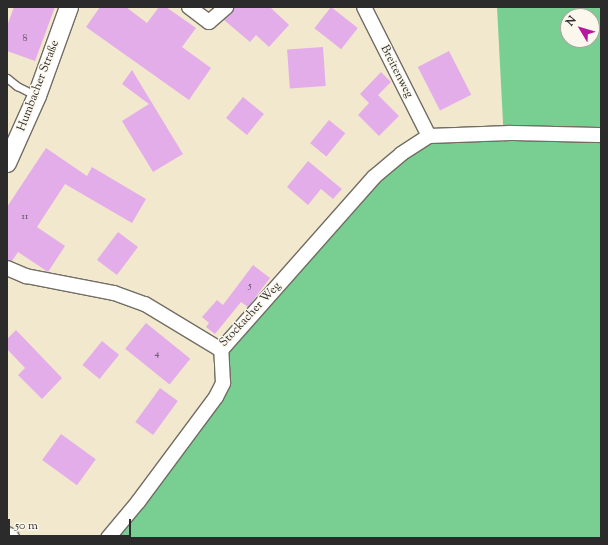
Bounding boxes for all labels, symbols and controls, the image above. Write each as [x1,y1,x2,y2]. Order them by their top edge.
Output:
north arrow [560,8,600,48]
text: N [562,13,580,30]
house number: 8 [23,33,27,45]
street label: Humbacher Straße [15,38,63,134]
street label: Breitenweg [377,43,415,101]
house number: 11 [22,211,28,223]
street label: Stockacher Weg [217,280,285,350]
house number: 5 [248,280,252,292]
house number: 4 [154,348,160,360]
scale bar [10,511,133,537]
text: 50 m [15,517,38,535]

